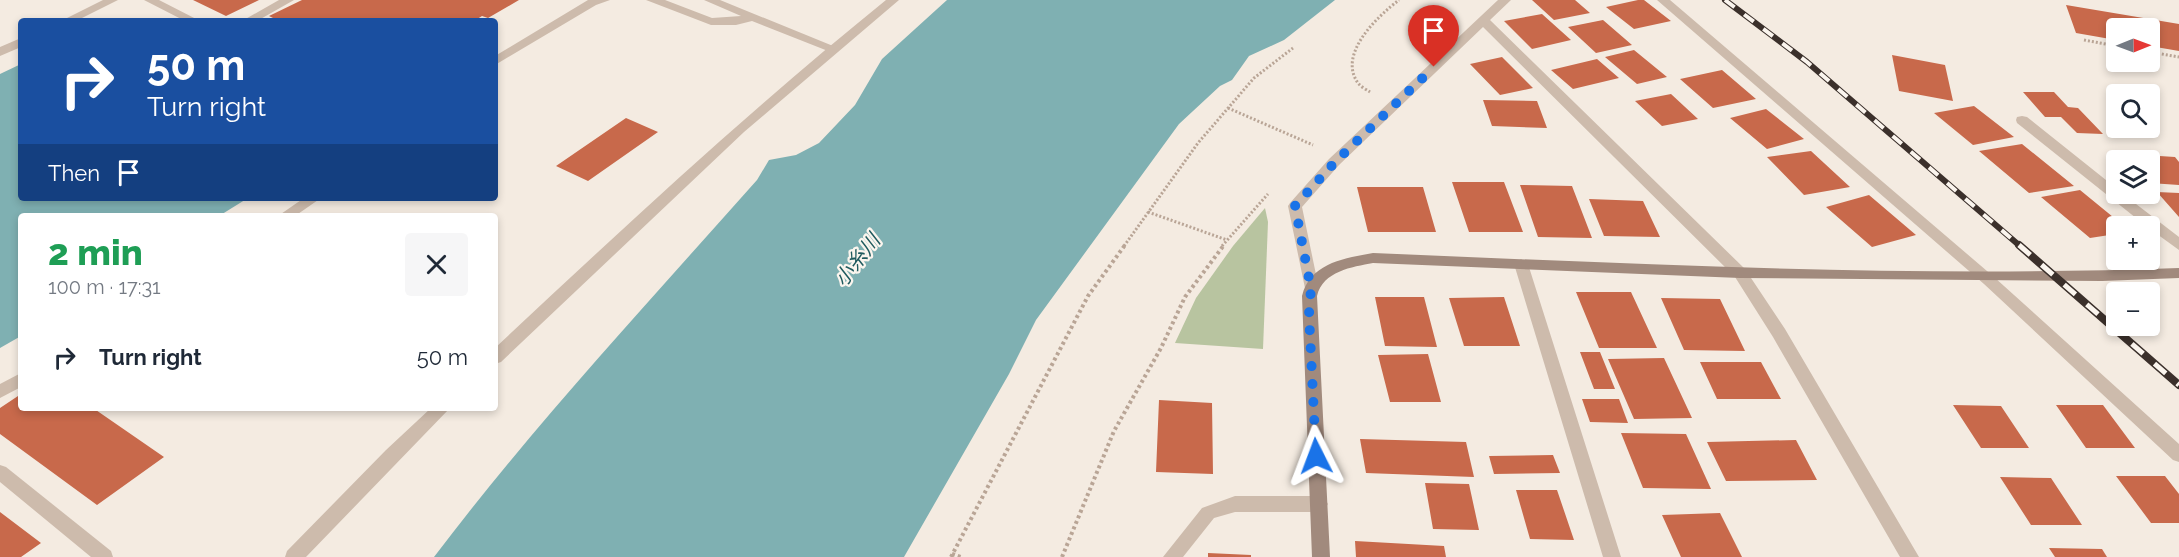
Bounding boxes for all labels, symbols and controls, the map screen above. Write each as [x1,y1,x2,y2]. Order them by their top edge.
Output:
pin [1408,5,1459,67]
icon: arrive [1417,14,1450,47]
north arrow [2106,18,2160,72]
map controls [2106,18,2160,336]
text: 50 m [147,41,245,90]
icon: right [48,42,126,120]
button: search [2106,84,2160,138]
text: Turn right [147,91,266,122]
button: layers [2106,150,2160,204]
icon: arrive [112,156,145,189]
text: Then [48,160,100,186]
button: + [2106,216,2160,270]
water label: 小糸川 [829,227,886,291]
text: 2 min [48,231,143,273]
button: close [405,233,468,296]
text: 100 m · 17:31 [48,275,161,299]
button: − [2106,282,2160,336]
icon: right [48,341,81,374]
text: Turn right [99,344,202,370]
text: 50 m [417,344,468,370]
position arrow [1284,424,1348,488]

